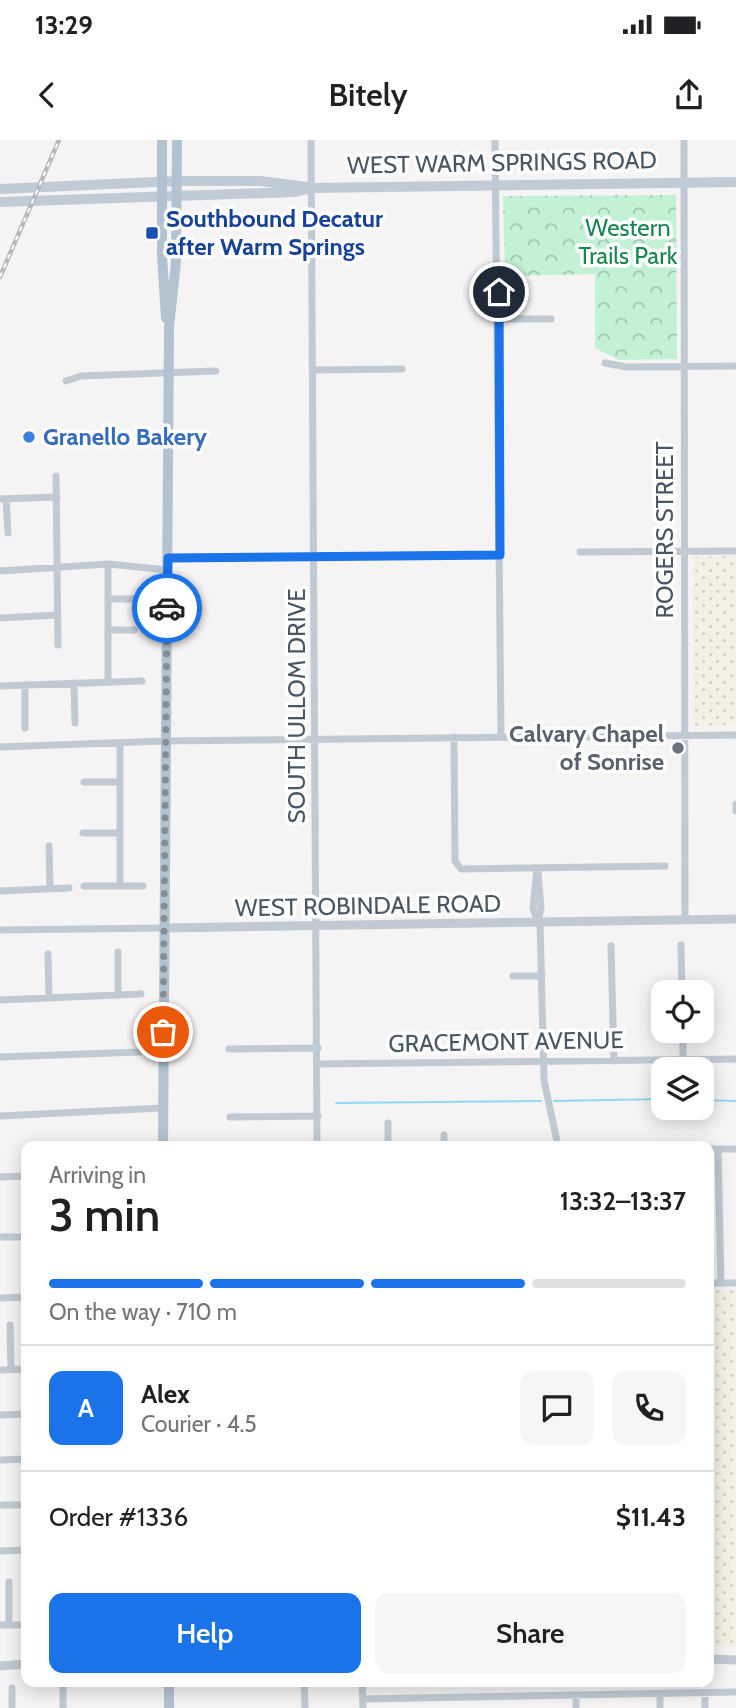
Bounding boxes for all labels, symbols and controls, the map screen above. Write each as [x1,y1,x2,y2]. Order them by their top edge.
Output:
text: 13:29 [35,9,93,41]
text: Bitely [329,75,407,114]
icon: back [28,76,66,114]
icon: share [670,76,708,114]
street label: WEST WARM SPRINGS ROAD [347,145,657,180]
place label: Southbound Decatur after Warm Springs [166,204,383,261]
park label: Western Trails Park [579,213,678,270]
marker: Southbound Decatur after Warm Springs [144,225,160,241]
pin [469,262,529,322]
icon: home [480,273,518,311]
place label: Granello Bakery [43,422,207,451]
marker: Granello Bakery [21,429,37,445]
street label: ROGERS STREET [650,441,679,618]
courier [132,573,202,643]
street label: SOUTH ULLOM DRIVE [282,588,311,824]
icon: car [148,589,186,627]
place label: Calvary Chapel of Sonrise [509,719,664,776]
marker: Calvary Chapel of Sonrise [670,740,686,756]
street label: WEST ROBINDALE ROAD [235,889,501,922]
map controls [651,980,714,1120]
button: locate [651,980,714,1043]
pin [133,1002,193,1062]
icon: bag [144,1013,182,1051]
street label: GRACEMONT AVENUE [388,1025,624,1058]
button: layers [651,1057,714,1120]
text: Arriving in [49,1161,146,1189]
text: 13:32–13:37 [560,1185,686,1217]
text: 3 min [49,1187,160,1243]
text: On the way · 710 m [49,1298,237,1326]
button: chat [520,1371,594,1445]
button: phone [612,1371,686,1445]
text: Alex [141,1378,190,1410]
text: A [78,1392,94,1424]
text: Courier · 4.5 [141,1410,257,1438]
text: Order #1336 [49,1501,188,1533]
text: $11.43 [616,1501,686,1533]
button: Help [49,1593,361,1673]
button: Share [375,1593,686,1673]

